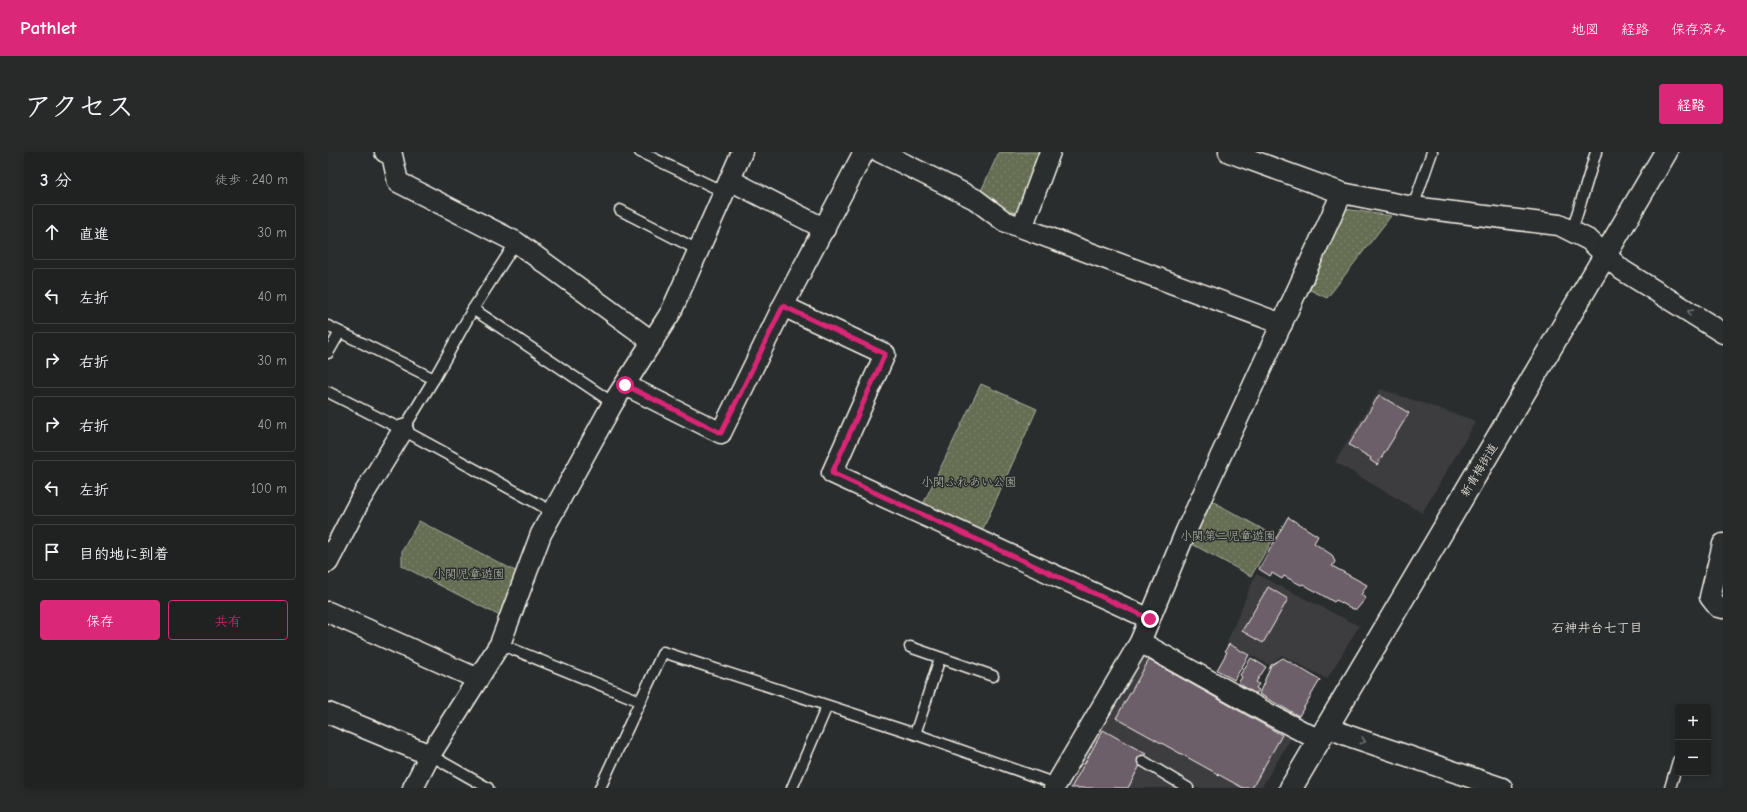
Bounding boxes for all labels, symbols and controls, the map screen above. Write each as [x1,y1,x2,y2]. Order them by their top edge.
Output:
text: Pathlet [20,17,76,39]
text: 地図 [1571,21,1599,38]
text: 経路 [1621,21,1649,38]
text: 保存済み [1671,21,1727,38]
button: 経路 [1659,84,1723,124]
text: アクセス [24,91,134,123]
text: 3 分 [40,171,71,190]
text: 徒歩 · 240 m [215,172,288,187]
icon: ahead [41,221,63,243]
text: 直進 [79,225,109,243]
text: 30 m [257,225,287,240]
icon: left [41,285,63,307]
text: 左折 [79,289,109,307]
text: 40 m [258,289,287,304]
one-way arrow [1687,309,1694,317]
icon: right [41,349,63,371]
text: 右折 [79,353,109,371]
text: 30 m [257,353,287,368]
route start [616,376,634,394]
icon: right [41,413,63,435]
text: 右折 [79,417,109,435]
text: 40 m [258,417,287,432]
street label: 新青梅街道 [1458,441,1500,499]
park label: 小関ふれあい公園 [921,475,1017,489]
icon: left [41,477,63,499]
text: 左折 [79,481,109,499]
text: 100 m [251,481,287,496]
park label: 小関第二児童遊園 [1180,529,1276,543]
icon: arrive [41,541,63,563]
text: 目的地に到着 [79,545,169,563]
park label: 小関児童遊園 [433,567,505,581]
button: 保存 [40,600,160,640]
button: 共有 [168,600,288,640]
route end [1141,610,1159,628]
district label: 石神井台七丁目 [1551,620,1643,635]
map controls [1675,704,1711,776]
button: + [1675,704,1711,740]
one-way arrow [1360,737,1367,745]
button: − [1675,740,1711,776]

